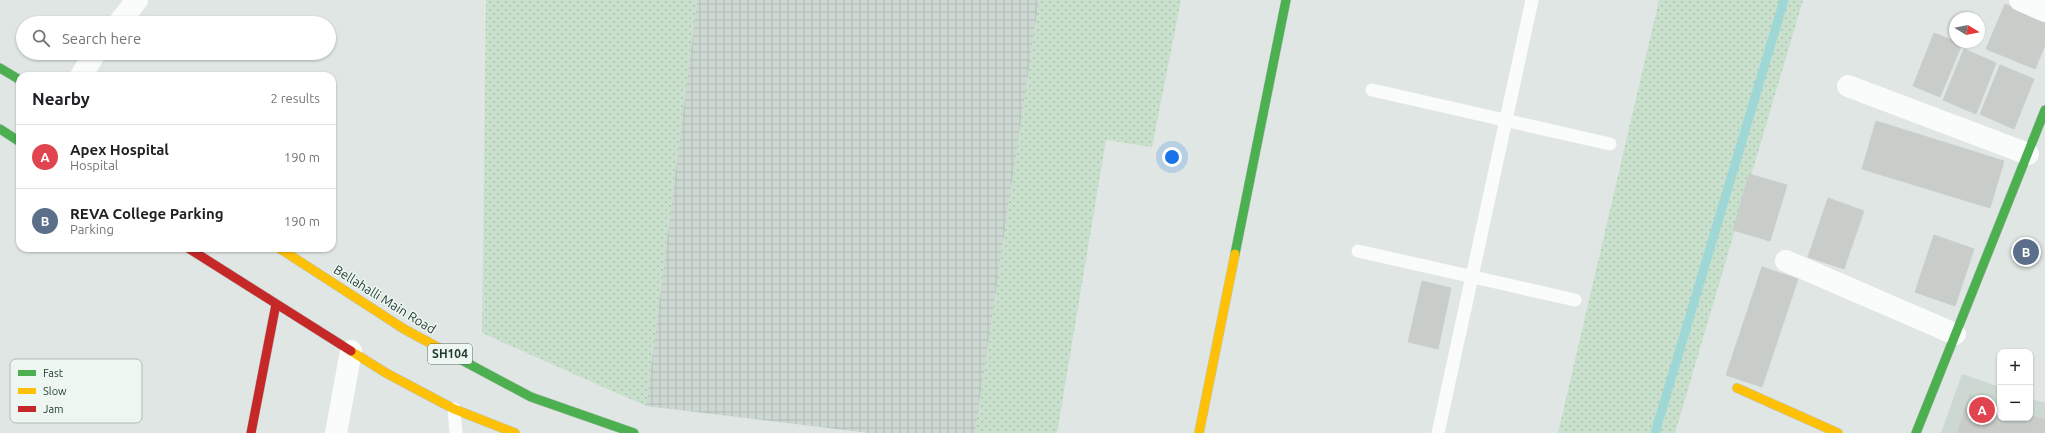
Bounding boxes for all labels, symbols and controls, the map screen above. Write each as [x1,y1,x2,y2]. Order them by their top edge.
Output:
north arrow [1949,12,1985,48]
search box [16,16,336,60]
icon: search [30,27,52,49]
text: Search here [62,30,141,47]
text: Nearby [32,89,90,108]
text: 2 results [270,91,320,105]
text: Apex Hospital [70,141,169,158]
your location [1162,147,1182,167]
text: A [40,150,50,164]
text: 190 m [284,150,320,164]
text: Hospital [70,158,118,172]
text: REVA College Parking [70,205,224,222]
text: B [41,214,49,228]
text: 190 m [284,214,320,228]
text: Parking [70,222,114,236]
pin: B [2013,237,2039,267]
street label: Bellahalli Main Road [331,262,439,336]
road number: SH104 [428,344,472,364]
map controls [1997,349,2033,421]
button: + [1997,349,2033,385]
legend [10,359,142,423]
text: Fast [43,367,64,379]
text: Slow [43,385,67,397]
button: − [1997,385,2033,421]
pin: A [1969,395,1995,425]
text: Jam [43,403,64,415]

